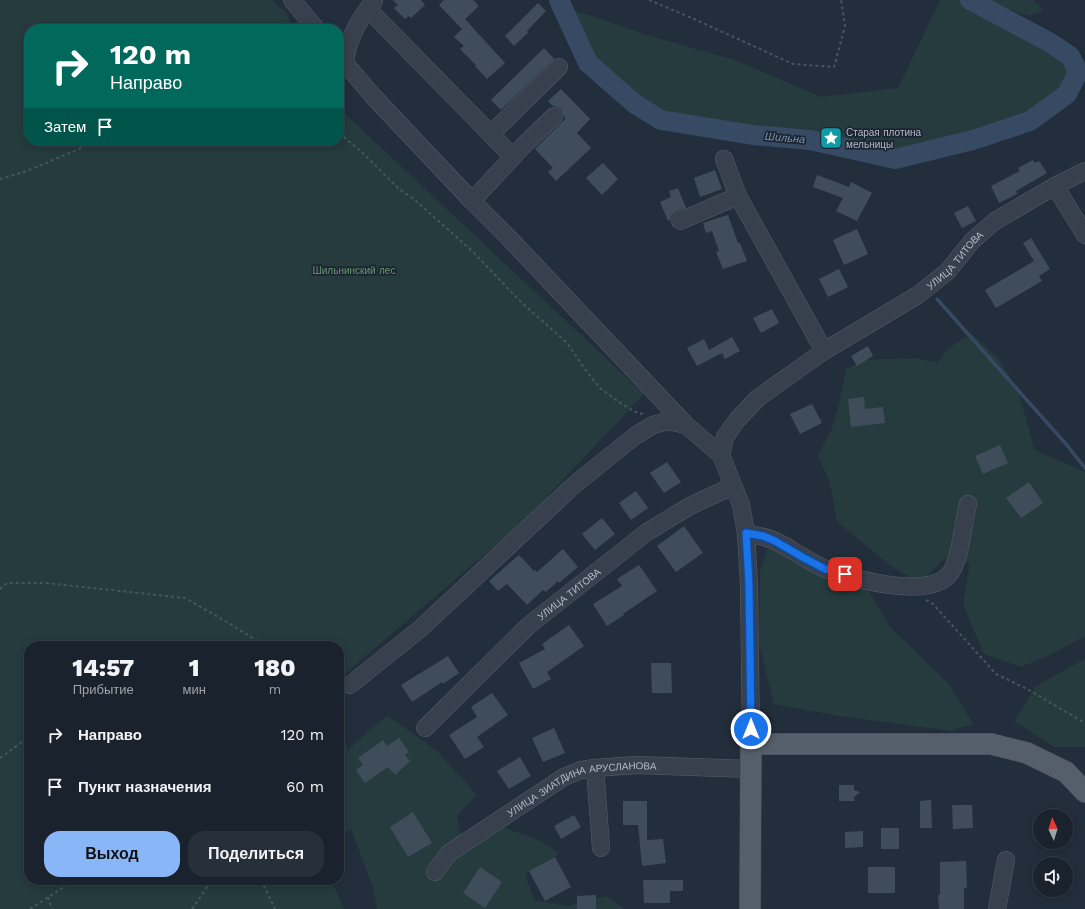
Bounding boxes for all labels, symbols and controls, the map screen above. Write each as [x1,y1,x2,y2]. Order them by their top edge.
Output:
text: 120 m [110,38,191,71]
icon: right [44,40,96,92]
text: Направо [110,72,182,93]
icon: arrive [94,116,116,138]
text: Затем [44,118,86,136]
place icon: Старая плотина мельницы [818,125,844,151]
place label: Старая плотина мельницы [846,127,922,150]
water label: Шильна [764,130,806,146]
street label: УЛИЦА ТИТОВА [924,228,985,292]
park label: Шильнинский лес [313,265,395,276]
pin [828,557,862,591]
icon: arrive [834,563,856,585]
street label: УЛИЦА ТИТОВА [535,565,603,622]
text: 14:57 [72,654,134,682]
text: 1 [189,654,200,682]
text: 180 [254,654,296,682]
text: Прибытие [73,682,134,697]
text: мин [182,682,206,697]
text: m [269,682,281,697]
position arrow [730,708,772,750]
icon: right [44,724,66,746]
text: Направо [78,726,142,744]
text: 120 m [281,726,324,744]
street label: УЛИЦА ЗИАТДИНА АРУСЛАНОВА [505,759,657,819]
icon: arrive [44,776,66,798]
text: Пункт назначения [78,778,211,796]
text: 60 m [286,778,324,796]
north arrow [1033,809,1073,849]
map controls [1033,809,1073,897]
button: Выход [44,831,180,877]
button: Поделиться [188,831,324,877]
button: sound [1033,857,1073,897]

